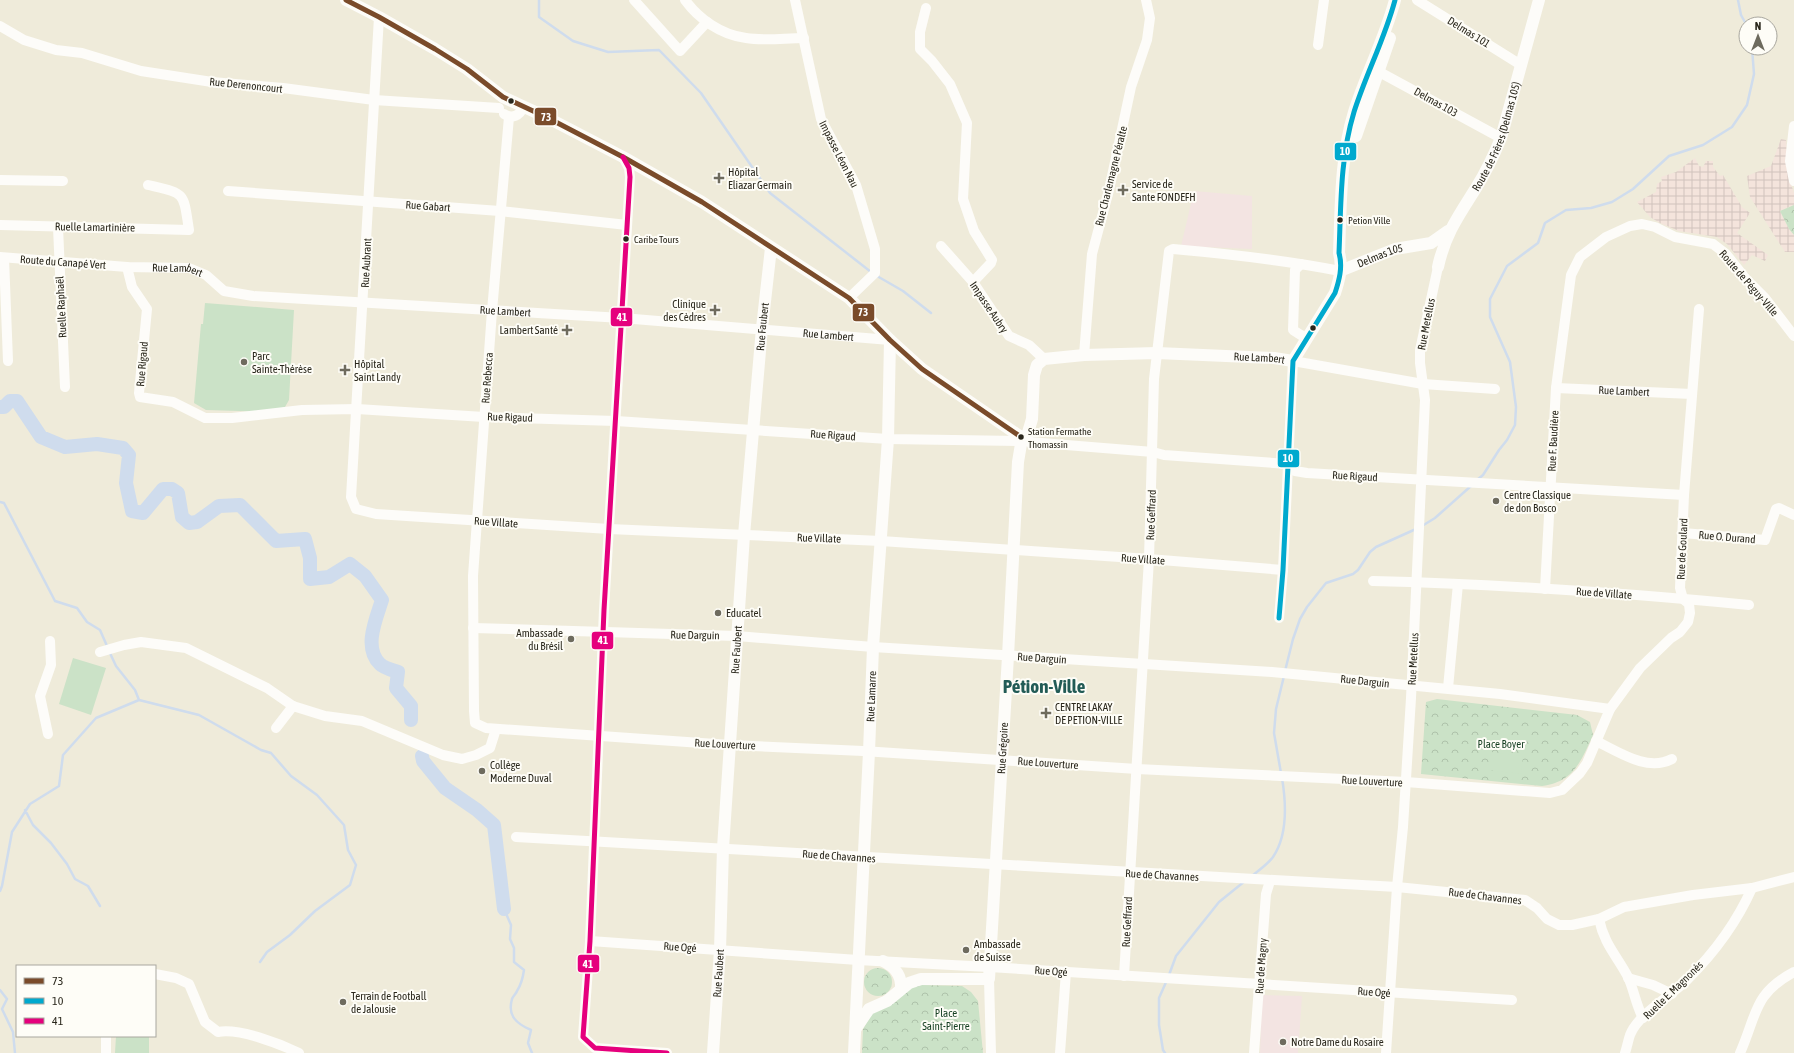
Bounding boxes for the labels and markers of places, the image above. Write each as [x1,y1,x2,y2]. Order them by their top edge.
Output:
unlabelled marker [506,96,516,106]
place label: Hôpital Eliazar Germain [728,166,792,191]
marker: Hôpital Eliazar Germain [713,172,725,184]
place label: Service de Sante FONDEFH [1132,178,1196,203]
marker: Service de Sante FONDEFH [1117,184,1129,196]
marker: Petion Ville [1335,215,1345,225]
place label: Petion Ville [1348,215,1391,226]
marker: Caribe Tours [621,234,631,244]
place label: Caribe Tours [634,234,679,245]
place label: Clinique des Cèdres [663,298,706,323]
marker: Clinique des Cèdres [709,304,721,316]
unlabelled marker [1308,323,1318,333]
place label: Lambert Santé [500,324,558,336]
marker: Lambert Santé [561,324,573,336]
place label: Parc Sainte-Thérèse [252,350,312,375]
marker: Parc Sainte-Thérèse [239,357,249,367]
place label: Hôpital Saint Landy [354,358,401,383]
marker: Hôpital Saint Landy [339,364,351,376]
place label: Station Fermathe Thomassin [1028,426,1092,450]
marker: Station Fermathe Thomassin [1016,432,1026,442]
place label: Centre Classique de don Bosco [1504,489,1571,514]
marker: Centre Classique de don Bosco [1491,496,1501,506]
place label: Educatel [726,607,761,619]
marker: Educatel [713,608,723,618]
place label: Ambassade du Brésil [516,627,563,652]
marker: Ambassade du Brésil [566,634,576,644]
place label: CENTRE LAKAY DE PETION-VILLE [1055,701,1122,726]
marker: CENTRE LAKAY DE PETION-VILLE [1040,707,1052,719]
place label: Collège Moderne Duval [490,759,552,784]
marker: Collège Moderne Duval [477,766,487,776]
place label: Ambassade de Suisse [974,938,1021,963]
marker: Ambassade de Suisse [961,945,971,955]
place label: Terrain de Football de Jalousie [351,990,427,1015]
marker: Terrain de Football de Jalousie [338,997,348,1007]
place label: Notre Dame du Rosaire [1291,1036,1384,1048]
marker: Notre Dame du Rosaire [1278,1037,1288,1047]

